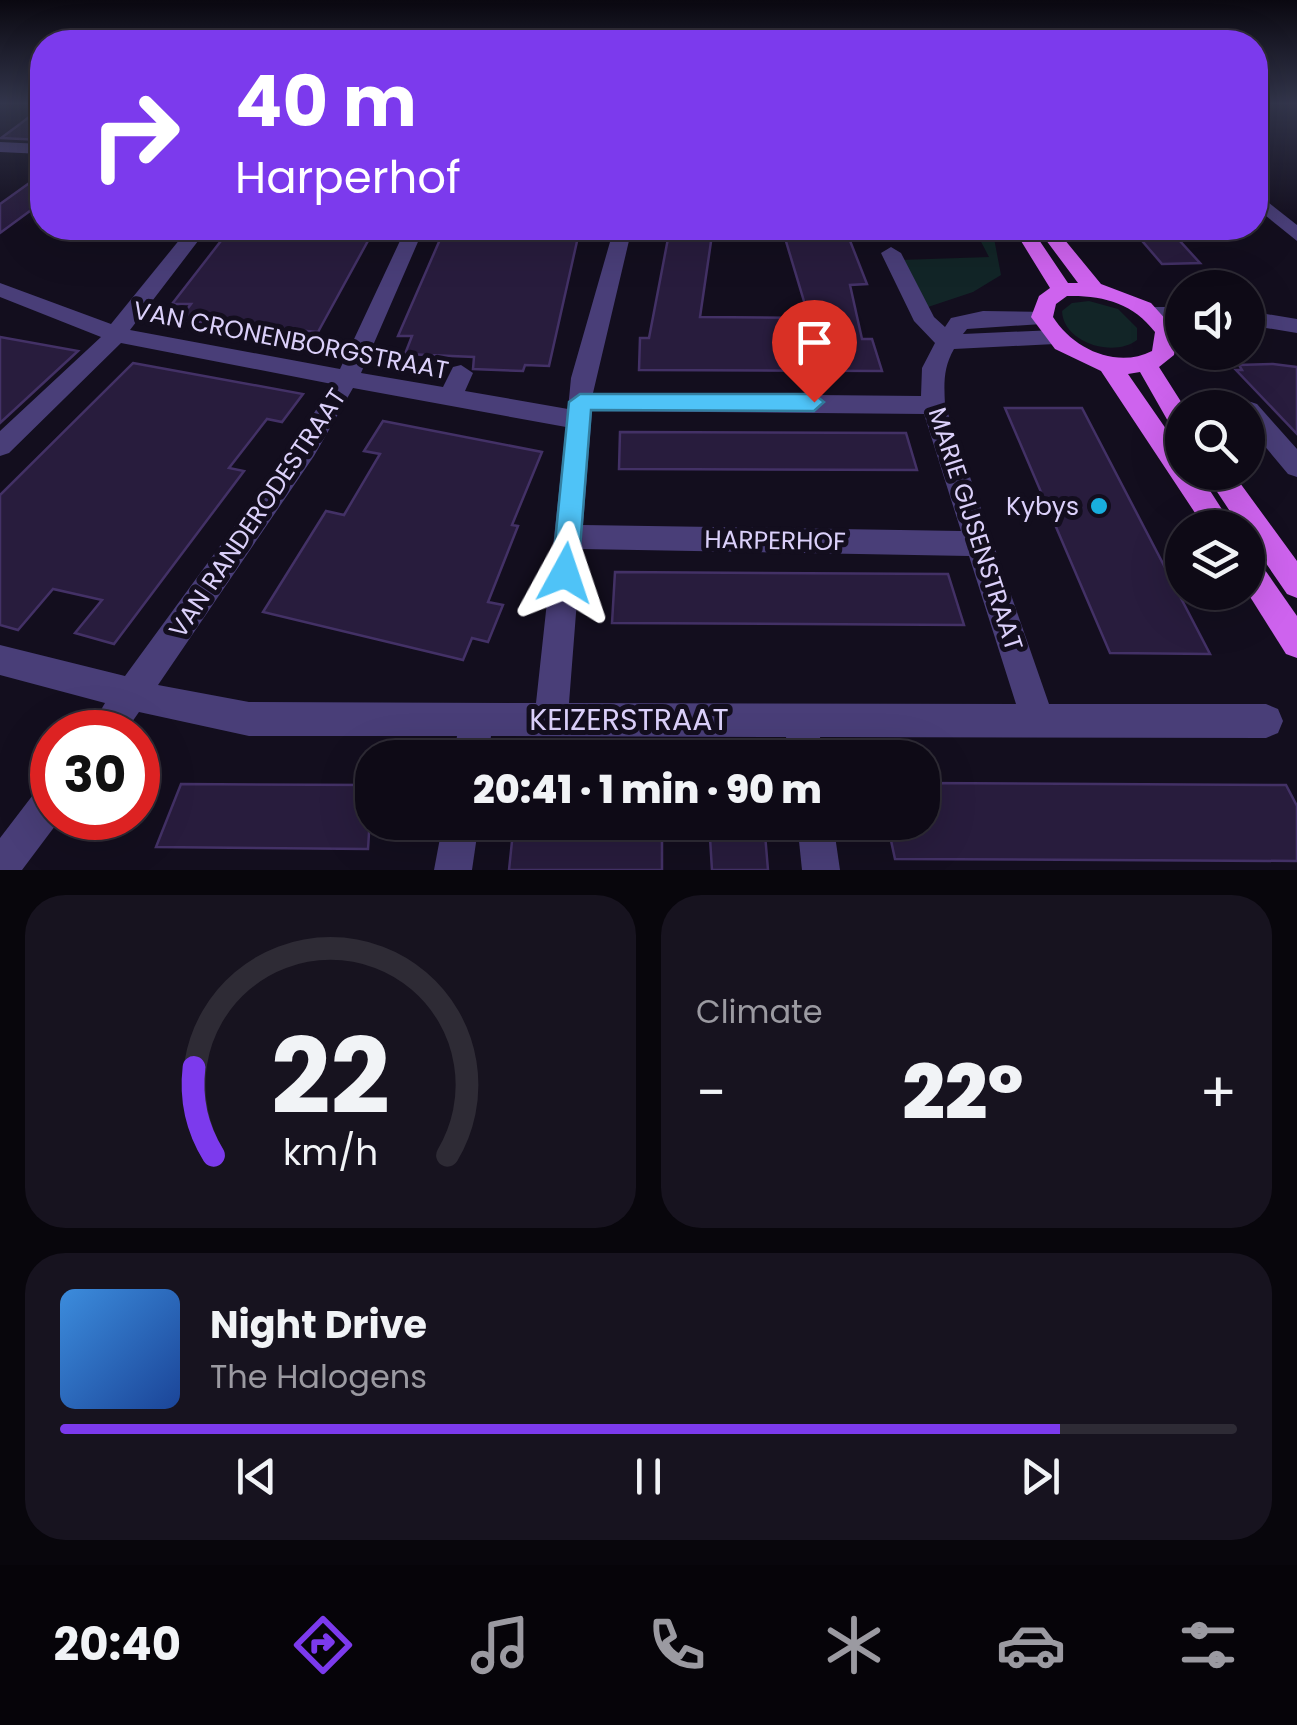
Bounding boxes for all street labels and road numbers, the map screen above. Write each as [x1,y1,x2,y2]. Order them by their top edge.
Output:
street label: VAN CRONENBORGSTRAAT [130,293,451,388]
street label: VAN RANDERODESTRAAT [161,382,354,645]
street label: MARIE GIJSENSTRAAT [920,403,1031,655]
street label: HARPERHOF [704,522,846,559]
street label: KEIZERSTRAAT [529,698,729,741]

